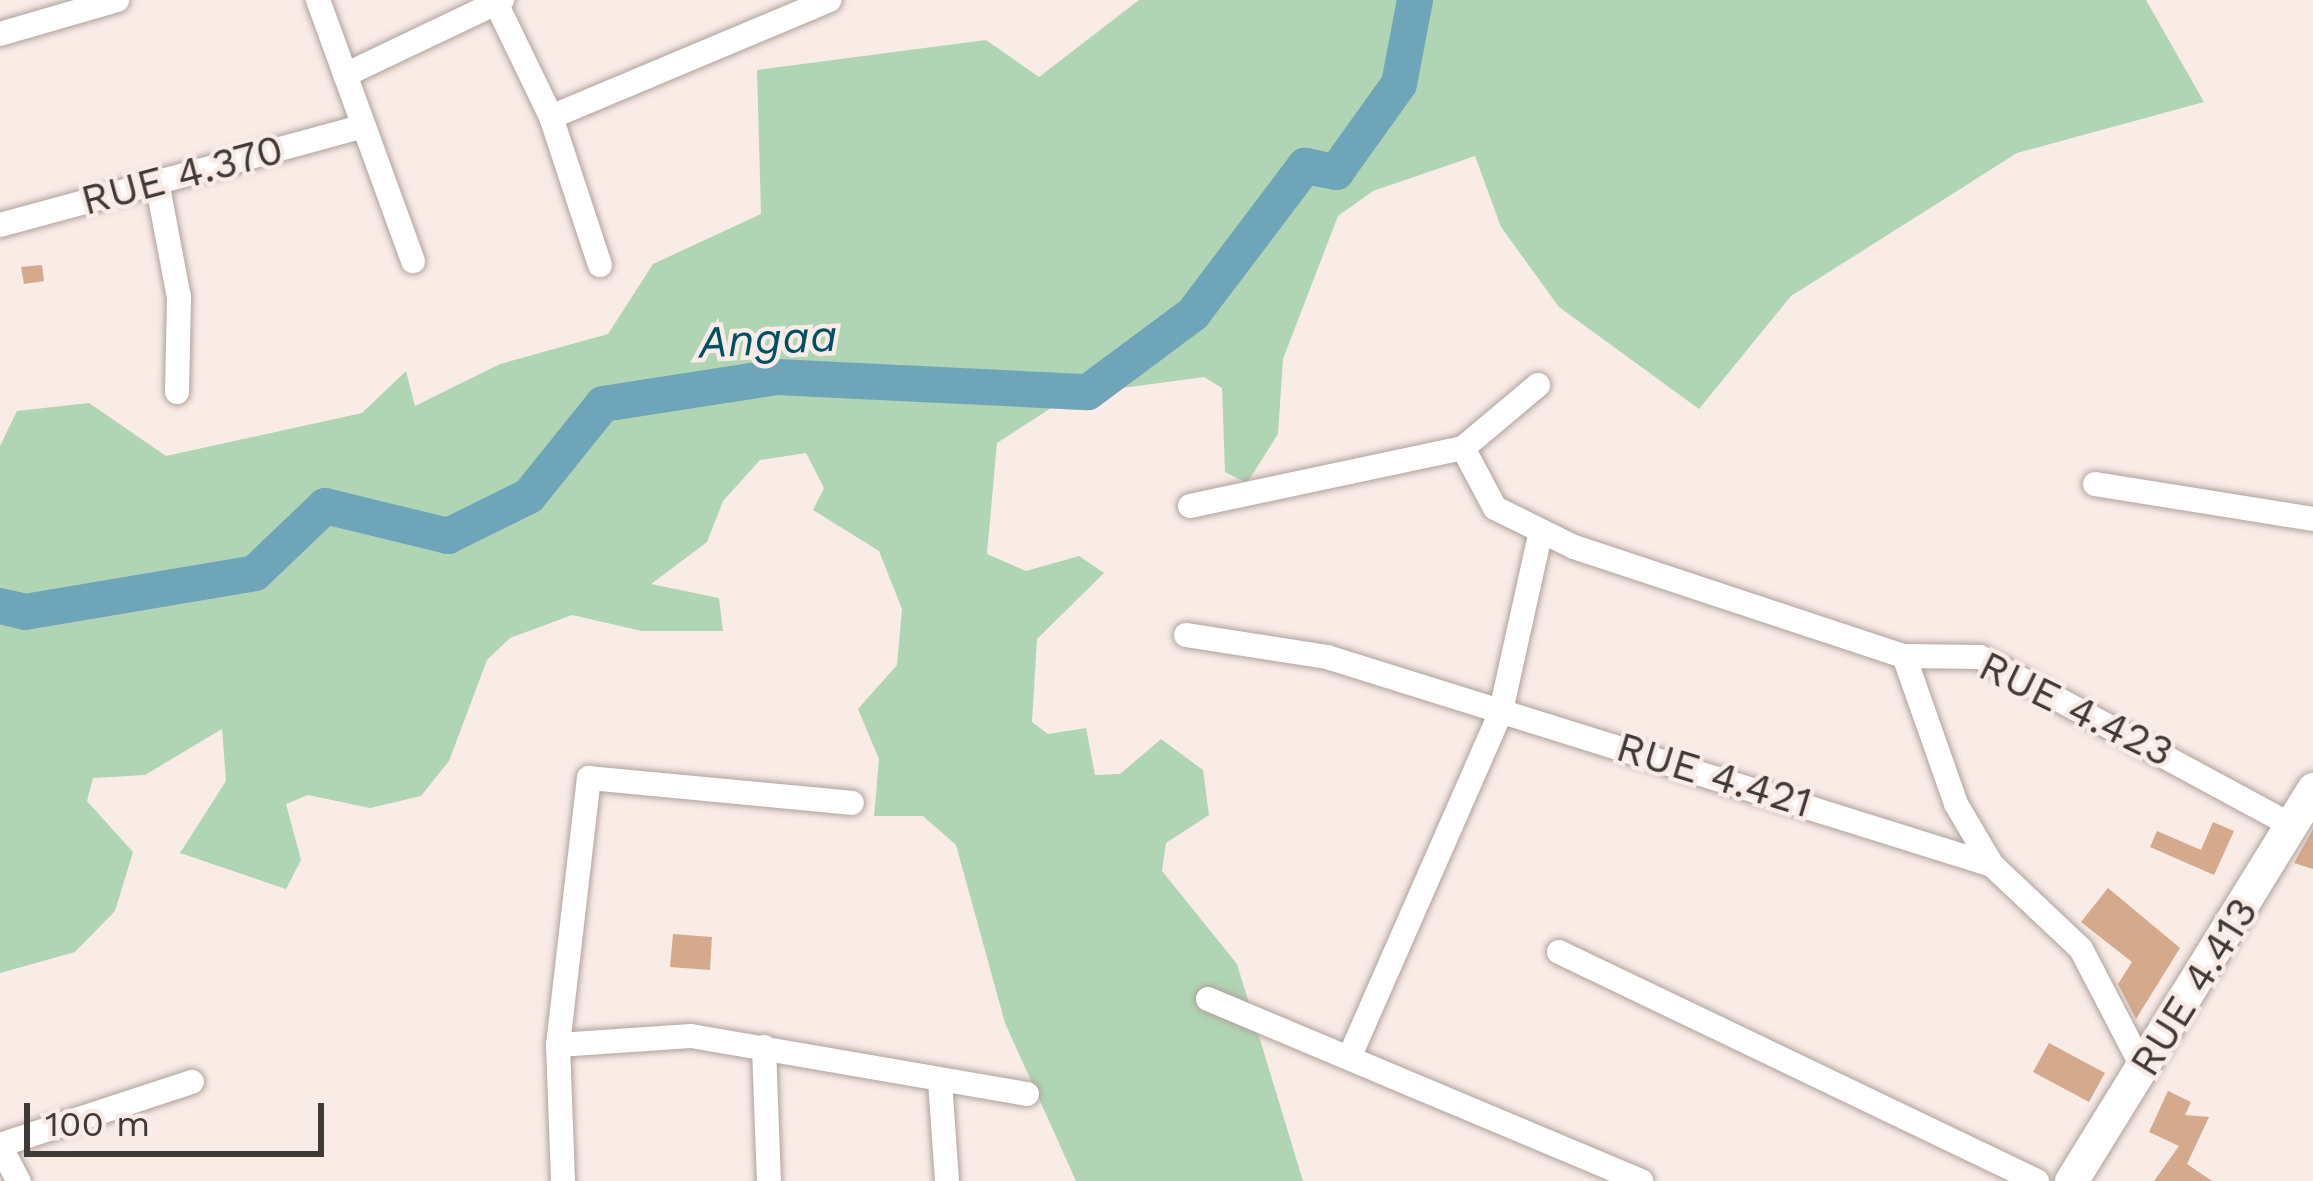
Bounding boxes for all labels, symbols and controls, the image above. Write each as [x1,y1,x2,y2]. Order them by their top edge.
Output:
street label: RUE 4.370 [76,124,288,226]
water label: Angaa [697,308,839,370]
street label: RUE 4.423 [1971,640,2181,778]
street label: RUE 4.421 [1610,721,1818,829]
street label: RUE 4.413 [2119,889,2269,1085]
scale bar [30,1079,330,1153]
text: 100 m [45,1103,150,1145]

